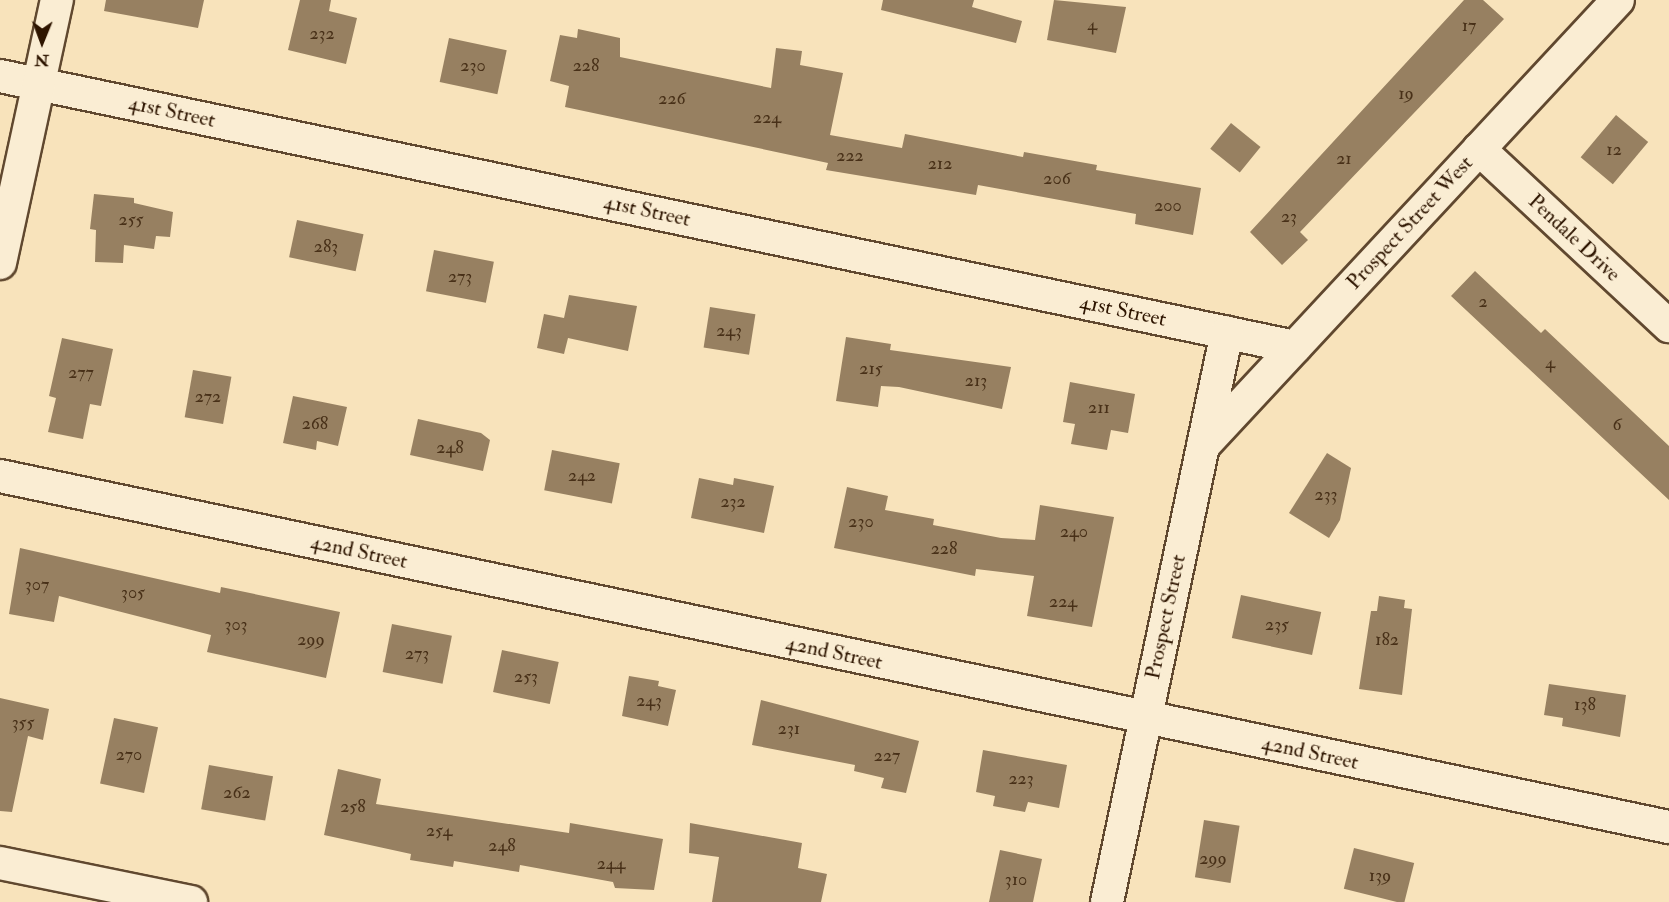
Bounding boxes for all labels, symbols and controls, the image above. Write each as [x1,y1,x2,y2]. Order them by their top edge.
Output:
north arrow [12,12,72,72]
house number: 4 [1087,14,1097,36]
house number: 17 [1462,15,1476,37]
house number: 232 [309,23,335,45]
text: N [34,50,49,70]
house number: 230 [460,55,486,77]
house number: 228 [573,55,599,77]
house number: 19 [1398,83,1414,105]
house number: 226 [658,88,686,110]
street label: 41st Street [126,91,218,133]
house number: 224 [753,107,781,129]
house number: 12 [1606,139,1622,161]
house number: 222 [836,145,864,167]
house number: 21 [1336,148,1352,170]
street label: Prospect Street West [1342,151,1478,295]
house number: 212 [928,153,952,175]
house number: 206 [1043,168,1071,190]
street label: Pendale Drive [1523,189,1625,287]
street label: 41st Street [601,190,693,232]
house number: 200 [1154,195,1182,217]
house number: 23 [1281,206,1297,228]
house number: 255 [119,209,143,231]
house number: 283 [314,236,338,258]
house number: 273 [448,266,472,288]
street label: 41st Street [1077,290,1169,332]
house number: 2 [1478,291,1488,313]
house number: 243 [716,320,742,342]
house number: 4 [1545,352,1555,374]
house number: 215 [859,358,883,380]
house number: 277 [68,362,94,384]
house number: 213 [965,370,987,392]
house number: 272 [195,386,221,408]
house number: 211 [1088,397,1110,419]
house number: 268 [302,413,328,435]
house number: 6 [1612,414,1622,436]
house number: 248 [436,437,464,459]
house number: 242 [568,465,596,487]
house number: 233 [1315,484,1337,506]
house number: 232 [720,491,746,513]
house number: 230 [848,511,874,533]
house number: 240 [1060,521,1088,543]
street label: 42nd Street [308,529,410,575]
house number: 228 [931,538,957,560]
street label: Prospect Street [1140,552,1192,682]
house number: 307 [25,574,49,596]
house number: 305 [121,582,145,604]
house number: 224 [1049,591,1077,613]
house number: 303 [224,614,248,636]
house number: 235 [1265,614,1289,636]
house number: 299 [297,629,325,651]
house number: 182 [1375,629,1399,651]
street label: 42nd Street [783,630,885,676]
house number: 273 [405,643,429,665]
house number: 253 [514,666,538,688]
house number: 243 [636,690,662,712]
house number: 138 [1574,694,1596,716]
house number: 355 [12,712,34,734]
house number: 231 [778,718,800,740]
street label: 42nd Street [1259,730,1361,776]
house number: 270 [116,744,142,766]
house number: 227 [874,745,900,767]
house number: 223 [1008,768,1034,790]
house number: 262 [223,782,251,804]
house number: 258 [340,796,366,818]
house number: 254 [426,820,452,842]
house number: 248 [488,835,516,857]
house number: 299 [1199,848,1227,870]
house number: 244 [597,853,625,875]
house number: 139 [1369,865,1391,887]
house number: 310 [1005,869,1027,891]

